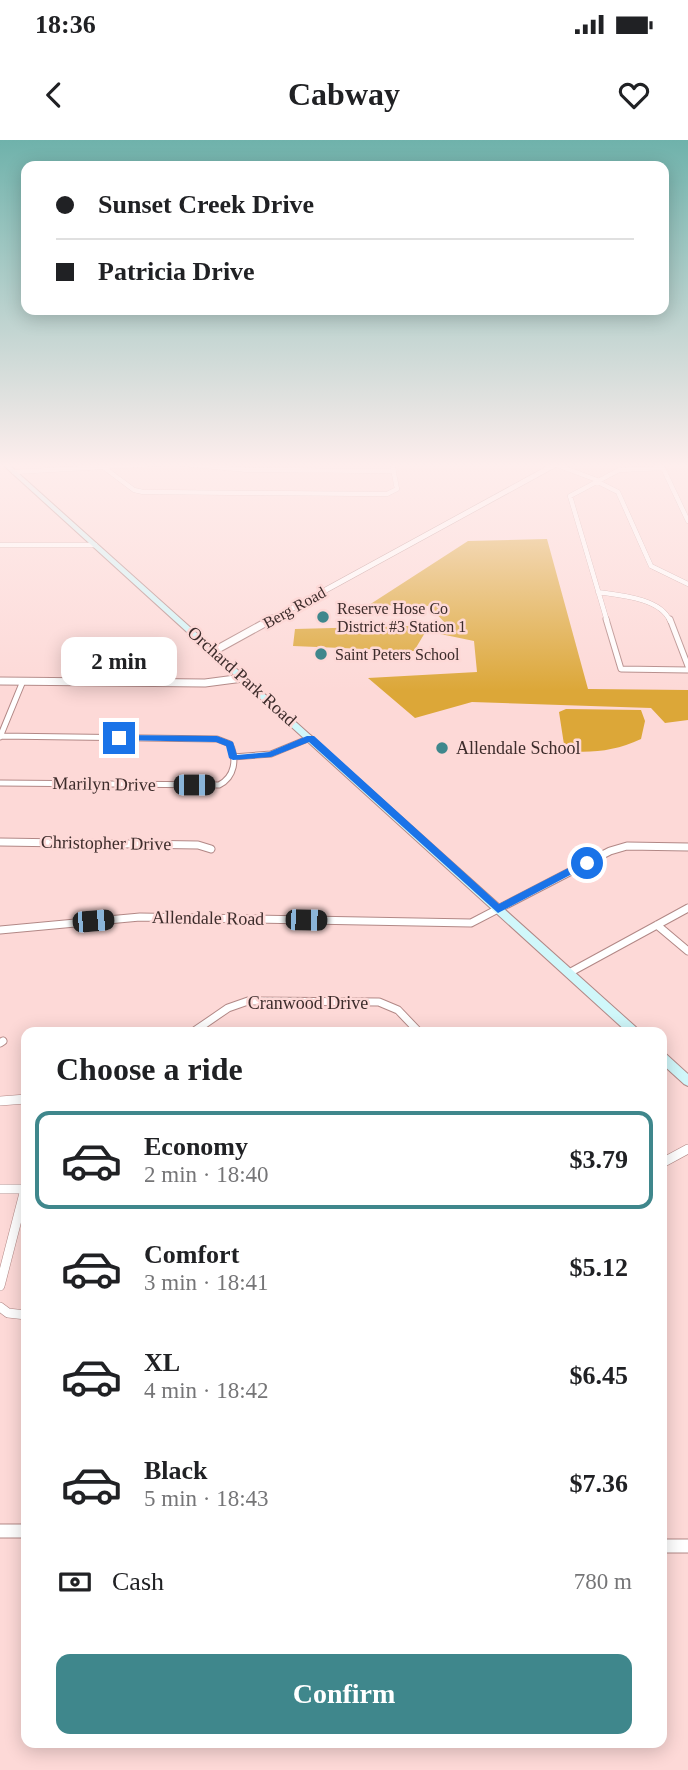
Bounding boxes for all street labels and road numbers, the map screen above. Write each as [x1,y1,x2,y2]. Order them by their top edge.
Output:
street label: Berg Road [260,583,329,632]
street label: Orchard Park Road [184,622,300,730]
street label: Marilyn Drive [52,773,156,795]
street label: Christopher Drive [41,832,171,854]
street label: Allendale Road [152,907,264,929]
street label: Cranwood Drive [248,993,368,1013]

